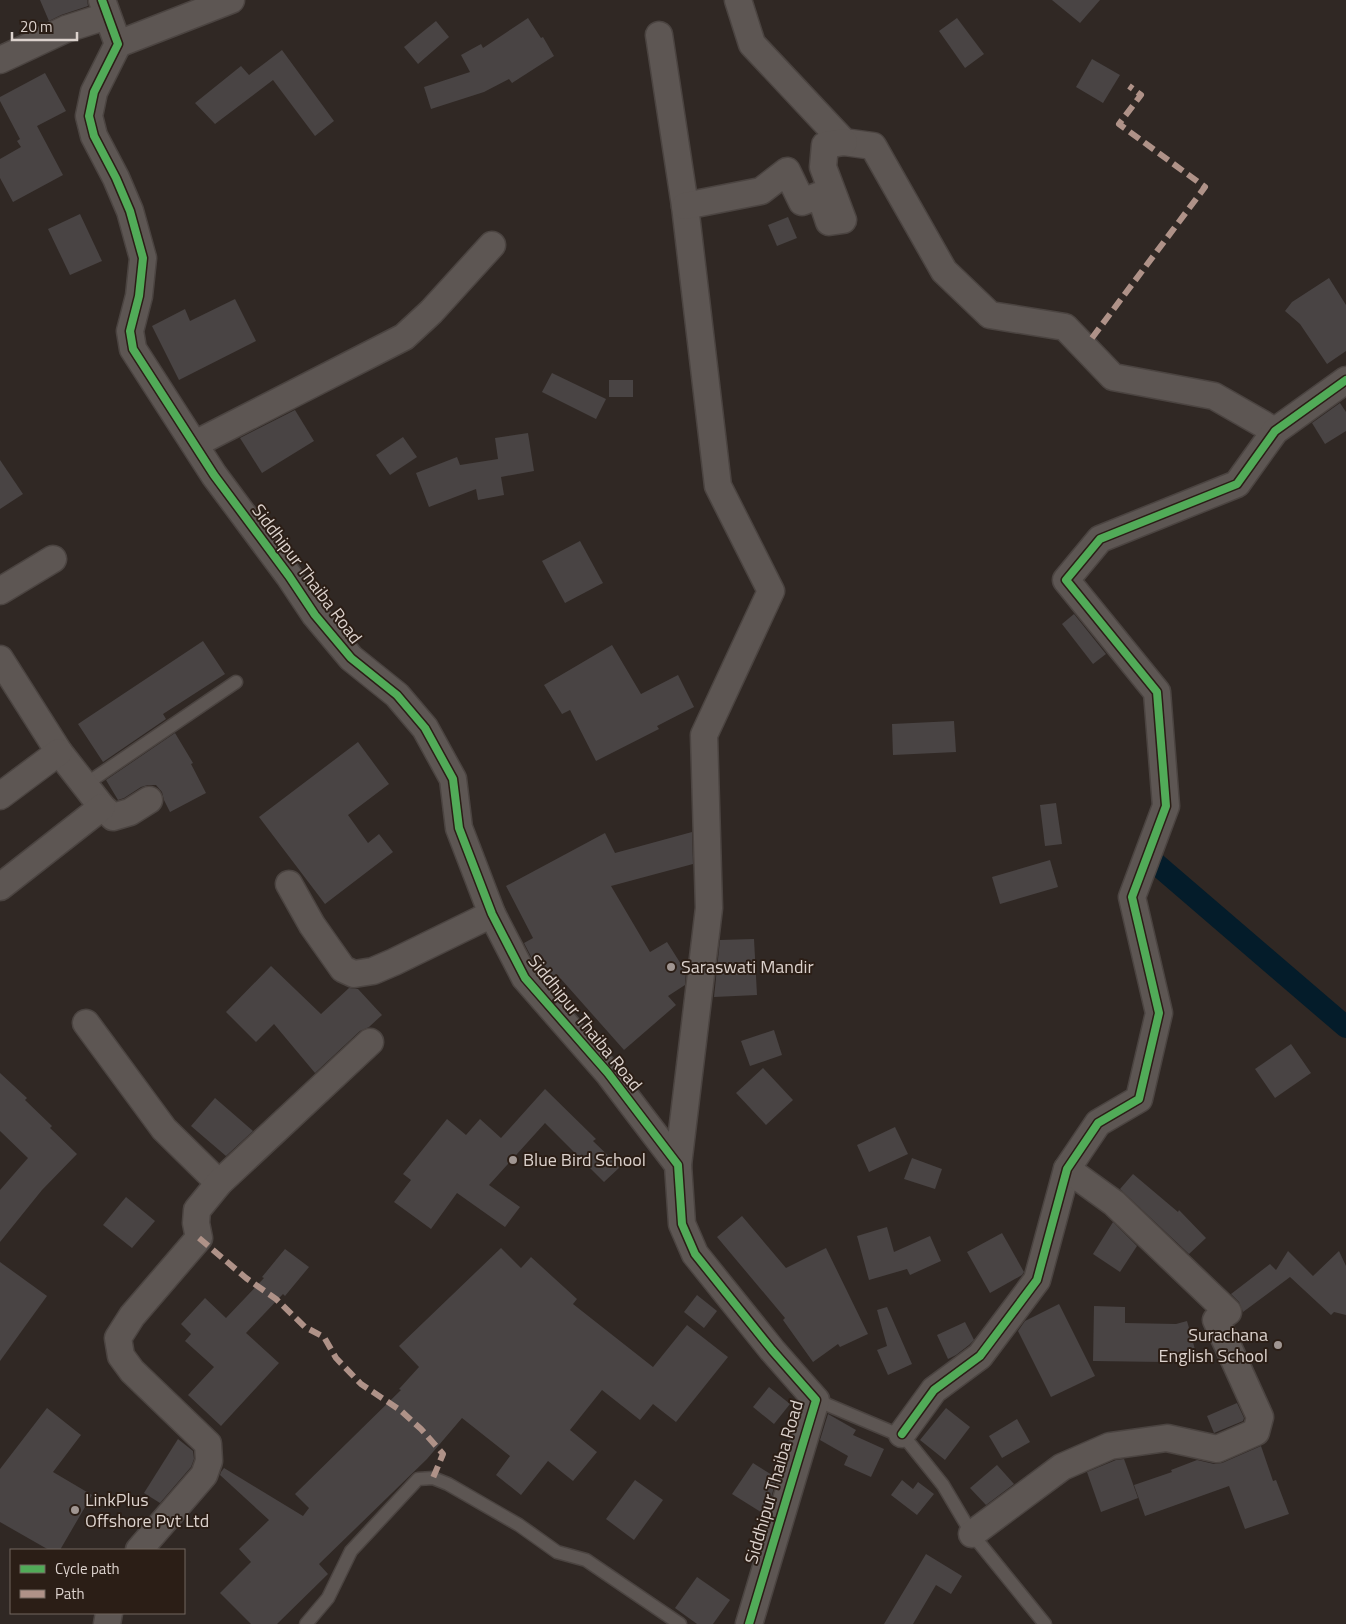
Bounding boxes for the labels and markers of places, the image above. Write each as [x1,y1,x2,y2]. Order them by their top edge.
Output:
place label: Saraswati Mandir [681,953,814,980]
marker: Saraswati Mandir [665,961,677,973]
place label: Blue Bird School [523,1146,646,1173]
marker: Blue Bird School [507,1154,519,1166]
place label: Surachana English School [1159,1321,1268,1369]
marker: Surachana English School [1272,1339,1284,1351]
place label: LinkPlus Offshore Pvt Ltd [85,1486,209,1534]
marker: LinkPlus Offshore Pvt Ltd [69,1504,81,1516]

